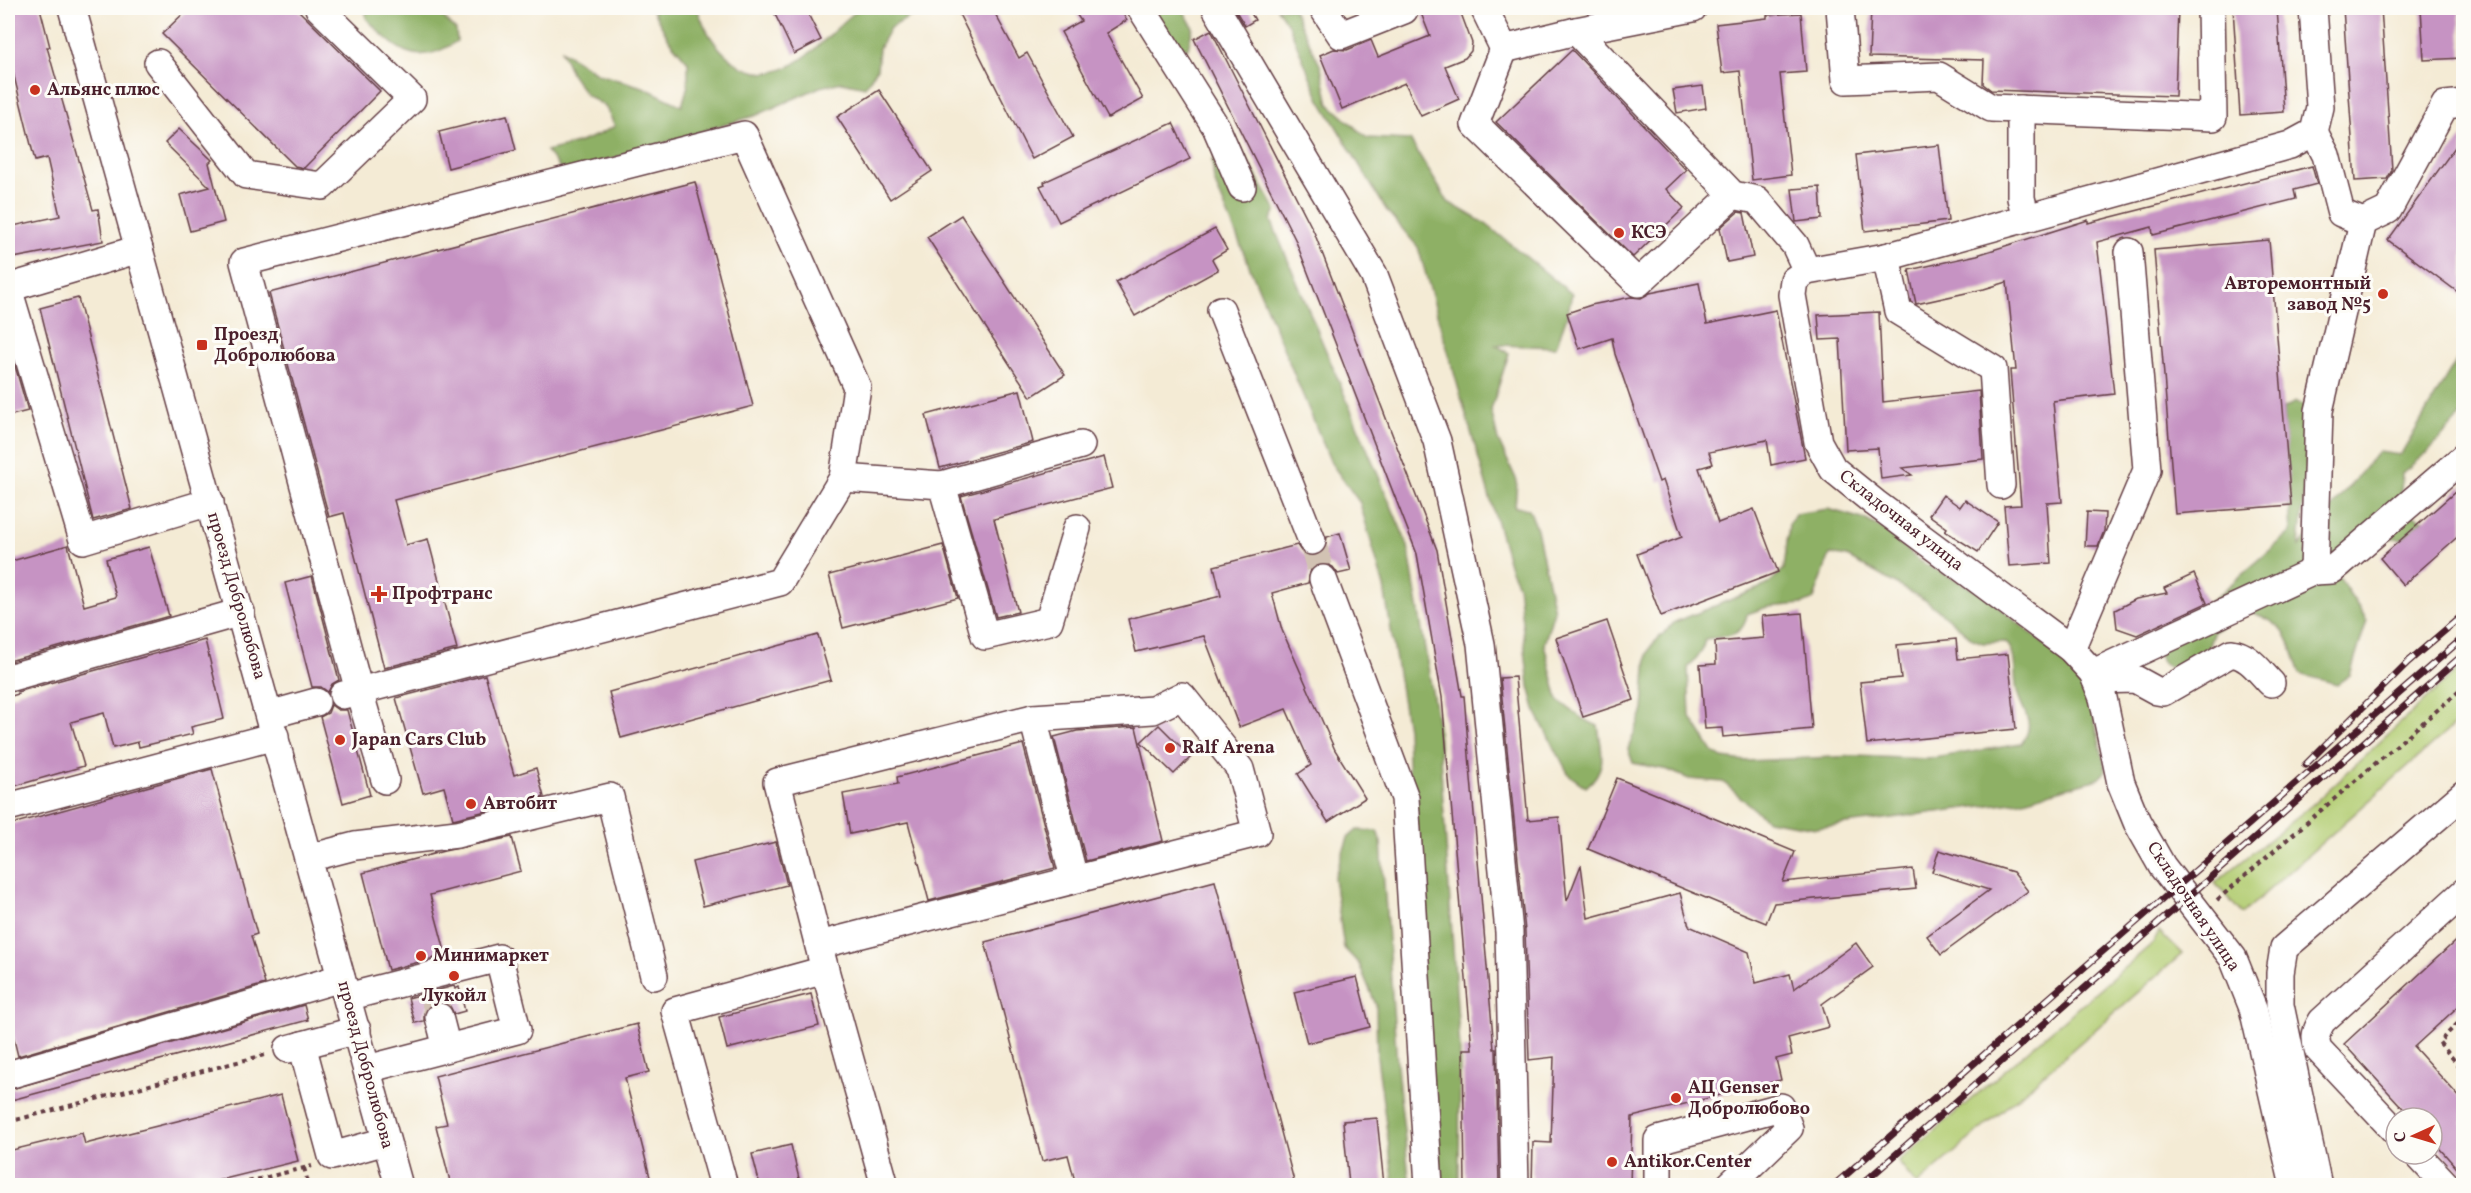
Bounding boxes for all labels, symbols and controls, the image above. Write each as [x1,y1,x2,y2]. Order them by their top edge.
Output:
place label: Альянс плюс [47,78,160,103]
marker: Альянс плюс [28,83,42,97]
place label: КСЭ [1631,221,1666,246]
marker: КСЭ [1612,226,1626,240]
place label: Авторемонтный завод №5 [2224,272,2371,318]
marker: Авторемонтный завод №5 [2376,287,2390,301]
place label: Проезд Добролюбова [214,323,336,369]
marker: Проезд Добролюбова [195,338,209,352]
street label: Складочная улица [1833,464,1969,578]
street label: проезд Добролюбова [200,509,272,683]
place label: Профтранс [392,582,493,607]
marker: Профтранс [370,585,388,603]
place label: Japan Cars Club [351,728,487,753]
marker: Japan Cars Club [333,733,347,747]
place label: Ralf Arena [1182,736,1275,761]
marker: Ralf Arena [1163,741,1177,755]
place label: Автобит [483,792,557,817]
marker: Автобит [464,797,478,811]
street label: Складочная улица [2140,837,2246,977]
place label: Минимаркет [433,944,549,969]
marker: Минимаркет [414,949,428,963]
marker: Лукойл [447,969,461,983]
street label: проезд Добролюбова [331,978,399,1152]
place label: Лукойл [422,984,486,1009]
place label: АЦ Genser Добролюбово [1688,1076,1810,1122]
marker: АЦ Genser Добролюбово [1669,1091,1683,1105]
north arrow [2384,1106,2444,1166]
text: С [2390,1131,2412,1143]
place label: Antikor.Center [1624,1150,1752,1175]
marker: Antikor.Center [1605,1155,1619,1169]

